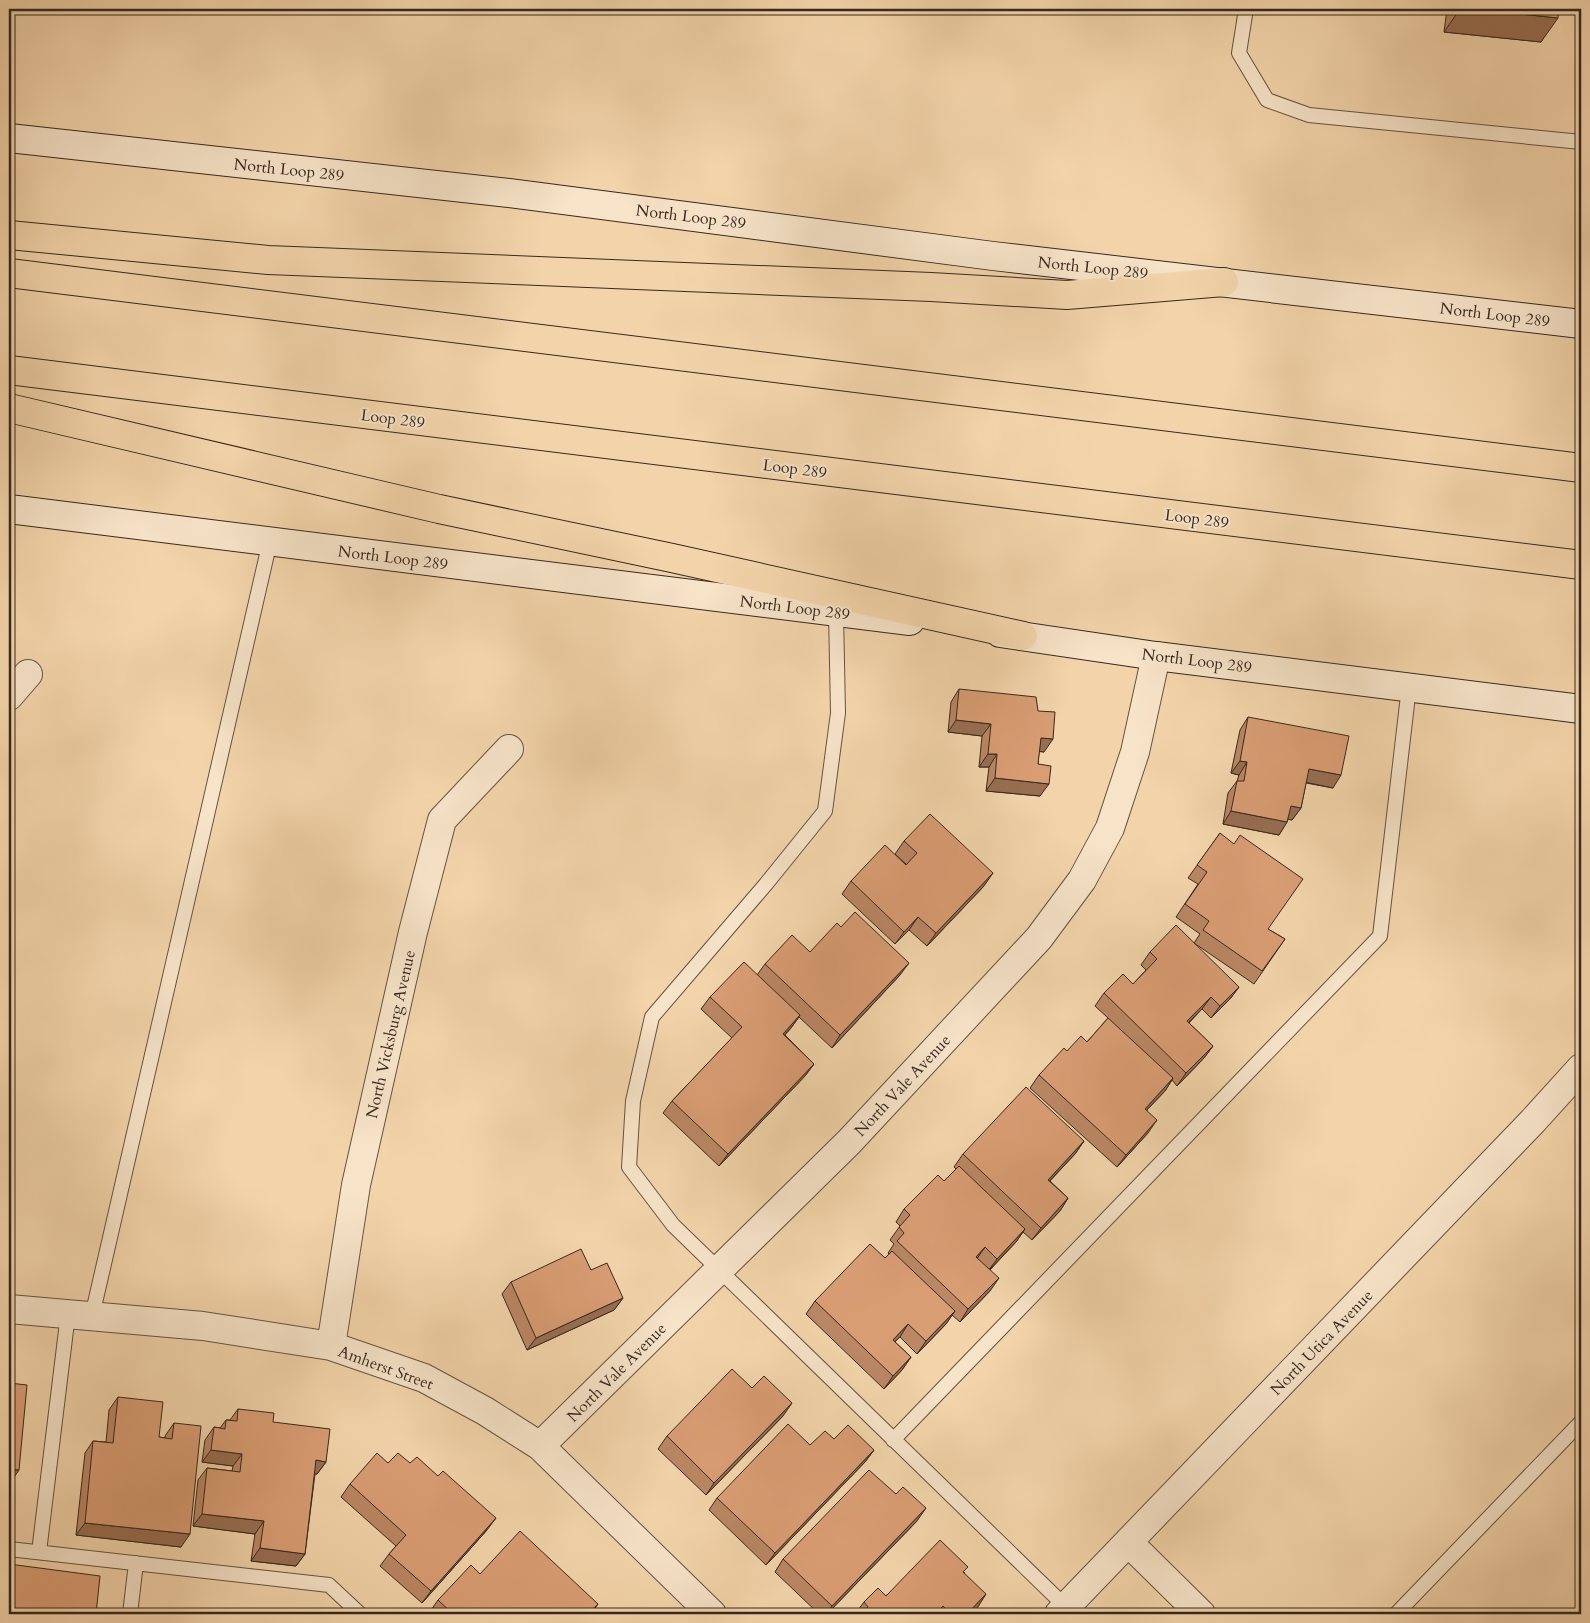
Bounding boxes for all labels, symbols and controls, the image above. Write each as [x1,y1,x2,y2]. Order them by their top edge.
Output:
street label: North Loop 289 [233,153,345,187]
street label: North Loop 289 [635,199,747,235]
street label: North Loop 289 [1037,251,1149,285]
street label: North Loop 289 [1439,297,1551,333]
street label: Loop 289 [360,404,426,434]
street label: Loop 289 [762,454,828,484]
street label: Loop 289 [1164,504,1230,534]
street label: North Loop 289 [337,540,449,576]
street label: North Loop 289 [739,590,851,626]
street label: North Loop 289 [1141,643,1253,679]
street label: North Vicksburg Avenue [361,948,421,1121]
street label: North Vale Avenue [850,1030,956,1142]
street label: North Utica Avenue [1265,1285,1378,1400]
street label: North Vale Avenue [562,1318,671,1427]
street label: Amherst Street [335,1341,436,1395]

